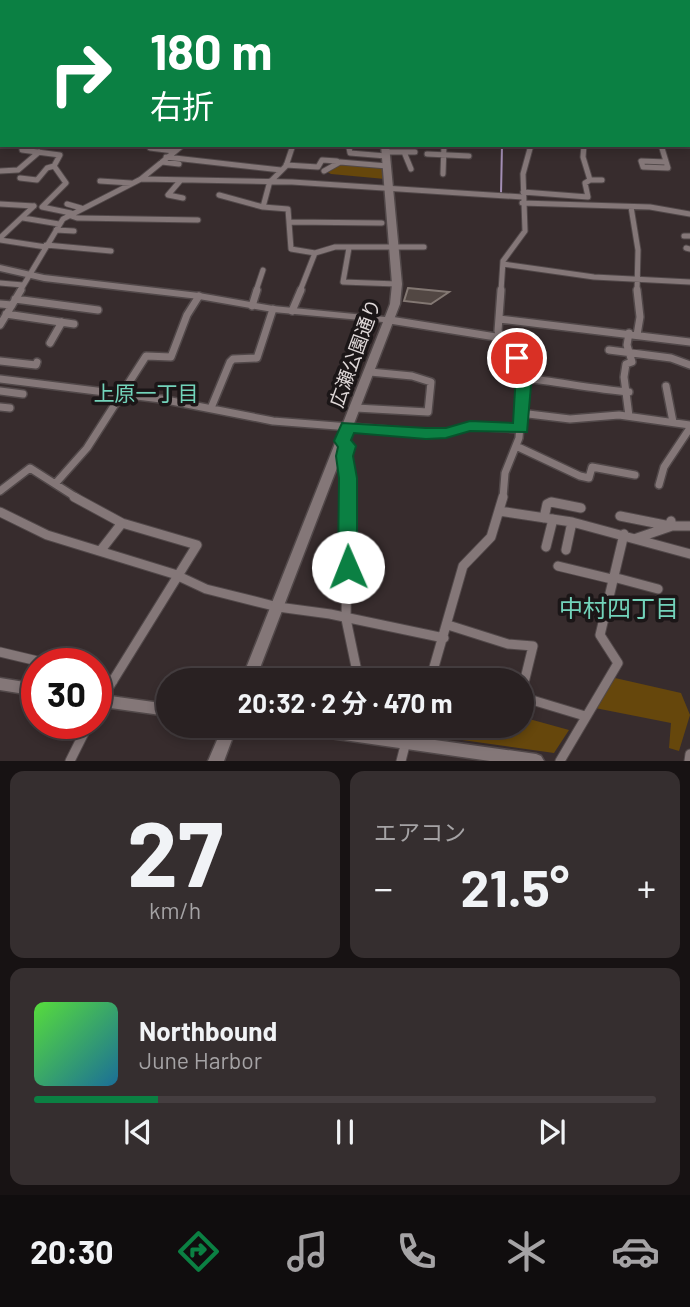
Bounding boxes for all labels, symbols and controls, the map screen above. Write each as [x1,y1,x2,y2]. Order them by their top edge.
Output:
text: 180 m [150,21,273,80]
icon: right [35,28,126,119]
text: 右折 [150,86,214,124]
street label: 広瀬公園通り [324,295,385,410]
pin [487,328,547,388]
icon: arrive [498,339,536,377]
district label: 上原一丁目 [94,380,199,405]
position arrow [311,530,385,604]
district label: 中村四丁目 [559,593,679,622]
speed limit sign: 30 [21,648,112,739]
text: 20:32 · 2 分 · 470 m [238,687,452,718]
text: 27 [127,796,223,905]
text: エアコン [374,818,466,846]
text: 21.5° [461,855,569,917]
text: − [374,864,393,910]
text: + [637,864,656,910]
text: km/h [149,896,201,924]
text: Northbound [139,1015,277,1046]
text: June Harbor [139,1046,262,1074]
icon: previous [119,1113,157,1151]
icon: pause [326,1113,364,1151]
icon: next [533,1113,571,1151]
icon: directions [174,1227,223,1276]
icon: music [283,1227,332,1276]
icon: phone [392,1227,441,1276]
icon: climate [502,1227,551,1276]
icon: car [611,1227,660,1276]
text: 20:30 [30,1232,113,1270]

